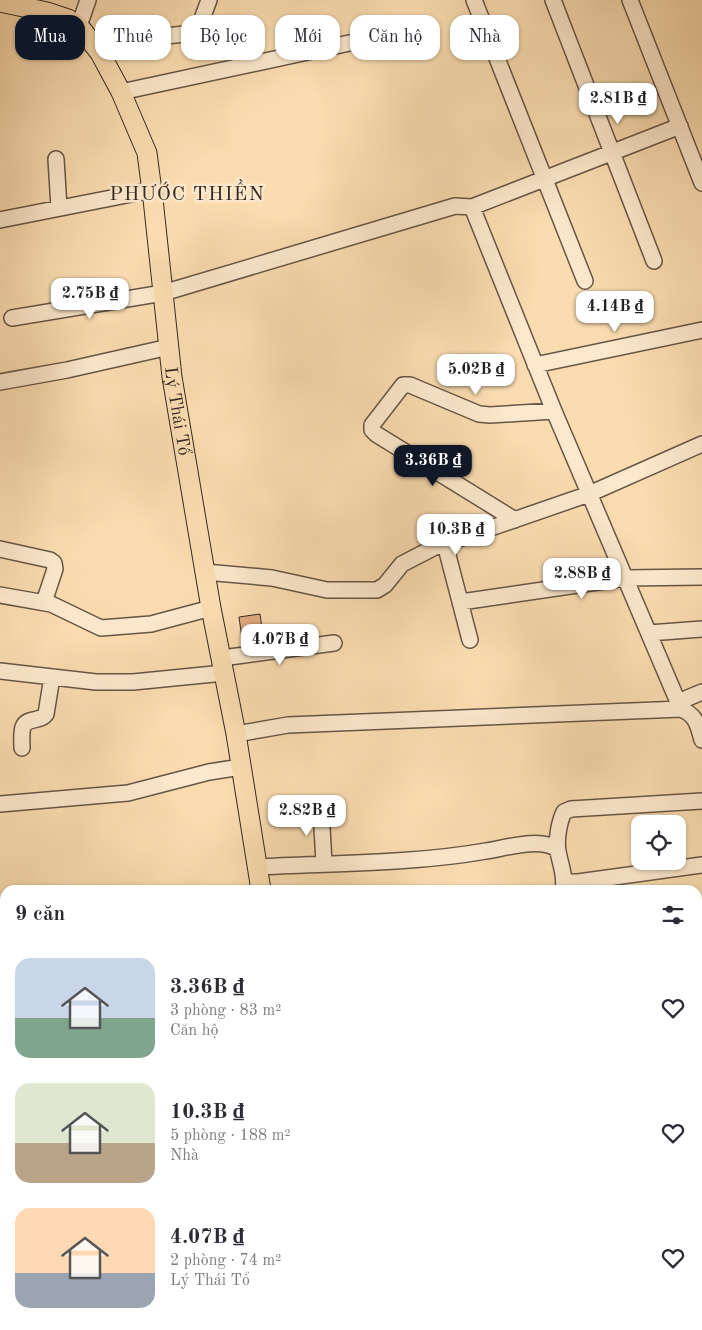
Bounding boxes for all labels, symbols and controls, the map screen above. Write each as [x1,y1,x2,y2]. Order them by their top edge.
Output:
chip: Mua [15,15,85,60]
chip: Thuê [95,15,171,60]
chip: Bộ lọc [181,15,265,60]
chip: Mới [275,15,340,60]
chip: Căn hộ [350,15,440,60]
chip: Nhà [450,15,519,60]
pin: 2.81B ₫ [572,82,664,125]
text: 2.81B ₫ [590,91,646,107]
district label: PHƯỚC THIỀN [109,179,265,205]
pin: 2.75B ₫ [44,278,136,320]
text: 2.75B ₫ [62,286,118,302]
pin: 4.14B ₫ [569,290,661,333]
text: 4.14B ₫ [587,299,643,315]
pin: 5.02B ₫ [430,354,522,396]
text: 5.02B ₫ [448,362,504,378]
street label: Lý Thái Tổ [161,366,195,457]
pin: 3.36B ₫ [387,444,479,487]
text: 3.36B ₫ [405,453,461,469]
pin: 10.3B ₫ [410,514,502,556]
text: 10.3B ₫ [428,522,484,538]
pin: 2.88B ₫ [536,558,628,600]
text: 2.88B ₫ [554,566,610,582]
pin: 4.07B ₫ [234,624,326,666]
text: 4.07B ₫ [252,632,308,648]
pin: 2.82B ₫ [261,794,353,837]
text: 2.82B ₫ [279,803,335,819]
map controls [631,815,686,870]
button: locate [631,815,686,870]
icon: filters [659,901,687,929]
text: 9 căn [15,904,65,925]
text: 3.36B ₫ [170,977,244,998]
icon: home [55,978,115,1038]
icon: heart [659,994,687,1022]
text: 3 phòng · 83 m² [170,1003,281,1019]
text: Căn hộ [170,1023,218,1039]
text: 10.3B ₫ [170,1102,244,1123]
icon: home [55,1103,115,1163]
icon: heart [659,1119,687,1147]
text: 5 phòng · 188 m² [170,1128,291,1144]
text: Nhà [170,1148,199,1164]
text: 4.07B ₫ [170,1227,244,1248]
icon: home [55,1228,115,1288]
icon: heart [659,1244,687,1272]
text: 2 phòng · 74 m² [170,1253,281,1269]
text: Lý Thái Tổ [170,1273,250,1289]

